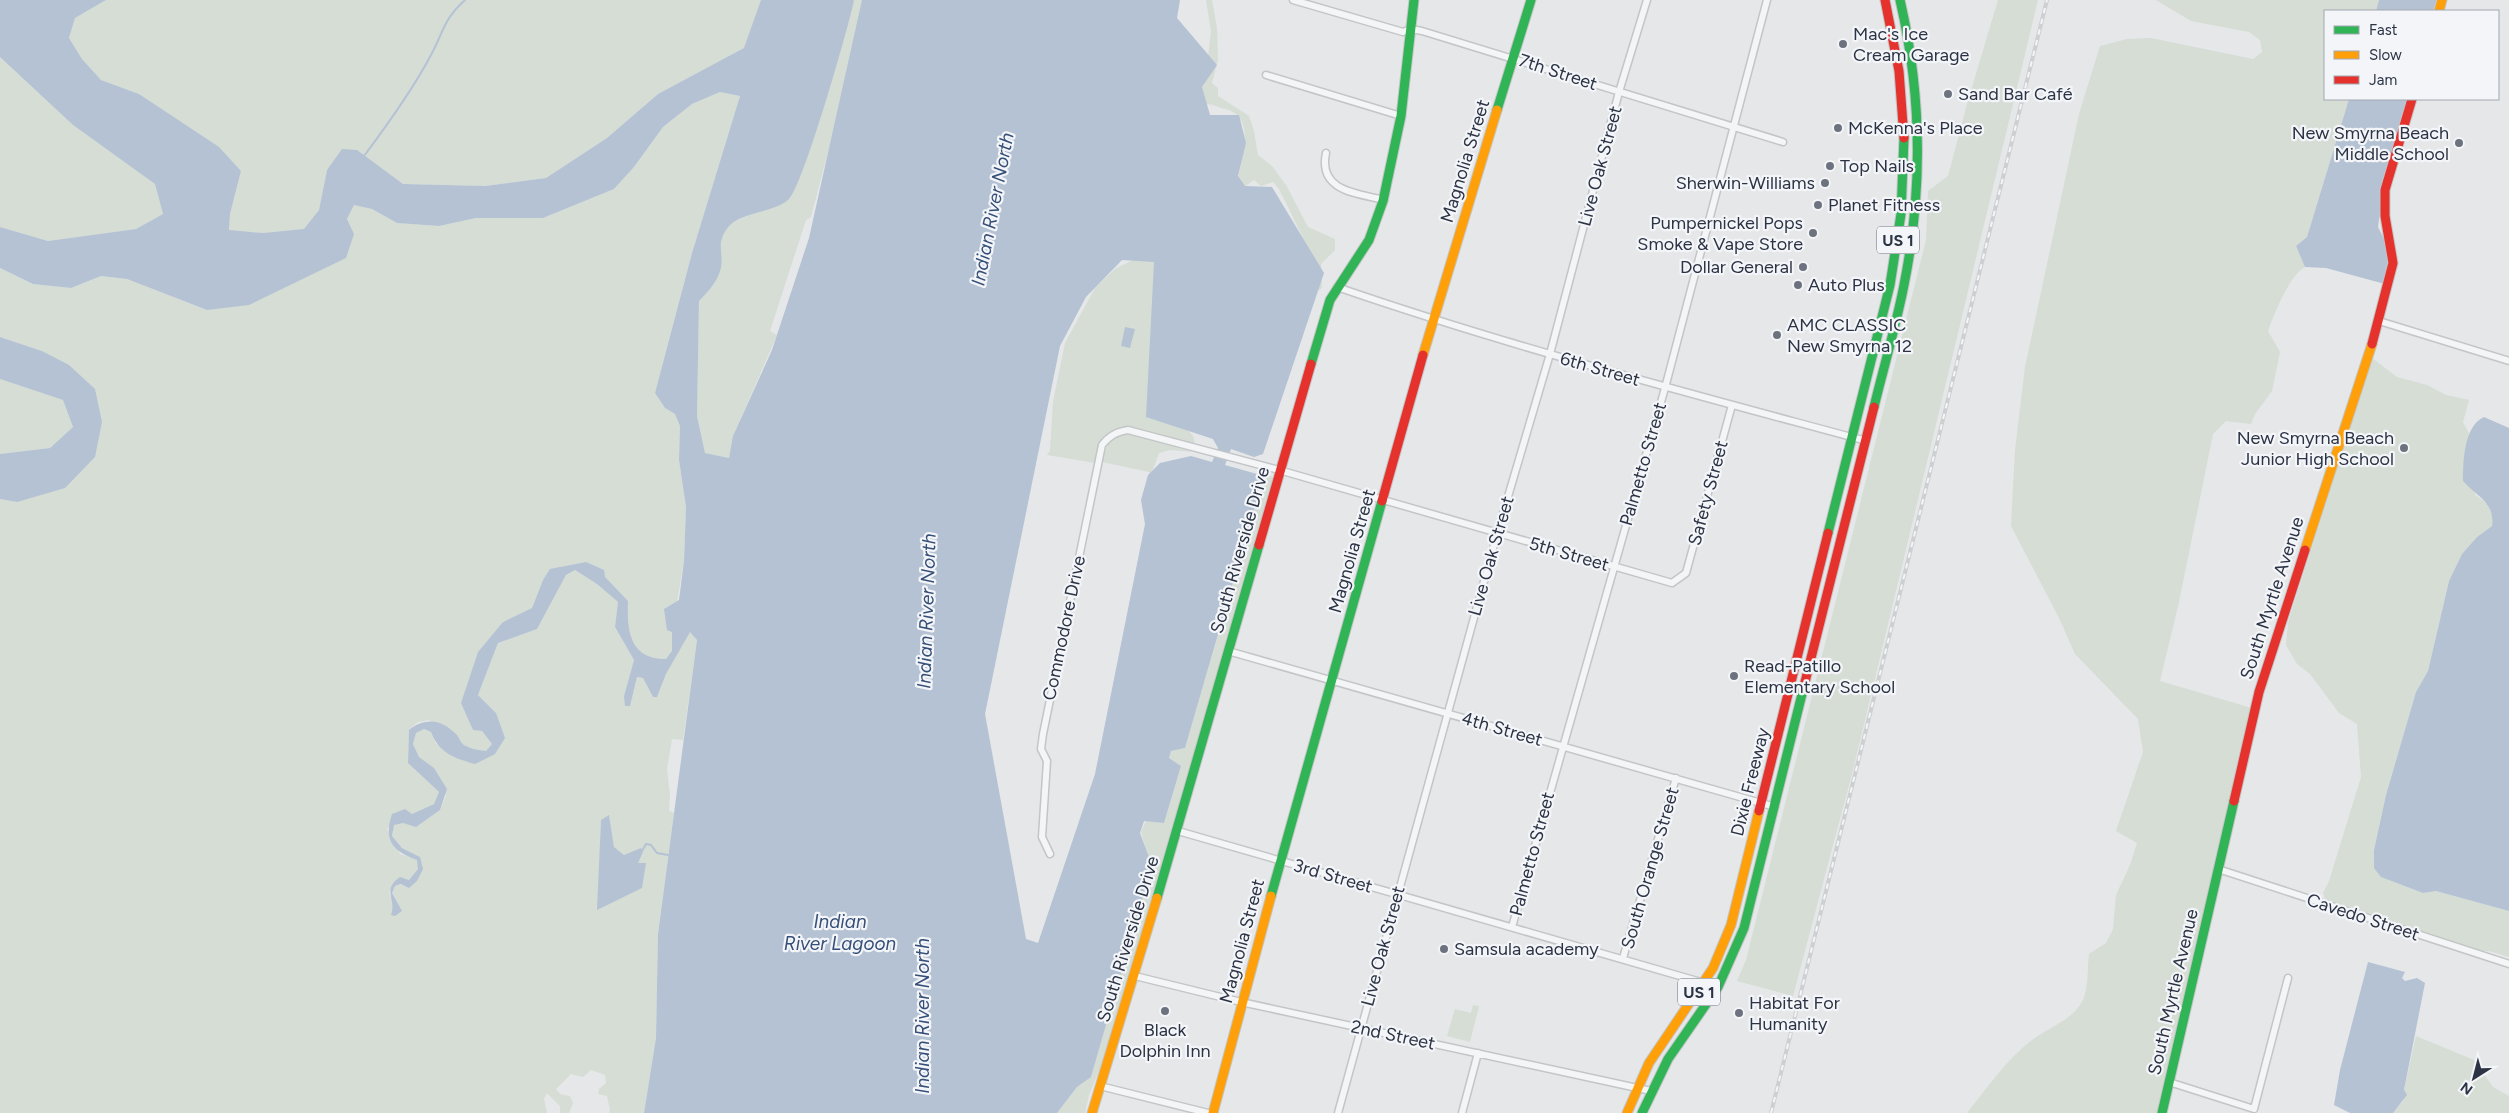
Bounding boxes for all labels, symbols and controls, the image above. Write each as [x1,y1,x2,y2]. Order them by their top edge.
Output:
legend [2324,10,2499,100]
text: Fast [2369,21,2398,39]
place label: Mac's Ice Cream Garage [1853,23,1970,66]
marker: Mac's Ice Cream Garage [1837,38,1849,50]
text: Slow [2369,46,2402,64]
street label: 7th Street [1516,49,1600,95]
text: Jam [2369,71,2397,89]
place label: Sand Bar Café [1958,83,2073,105]
marker: Sand Bar Café [1942,88,1954,100]
street label: Magnolia Street [1436,97,1494,225]
street label: Live Oak Street [1573,103,1627,229]
place label: McKenna's Place [1848,117,1983,139]
marker: McKenna's Place [1832,122,1844,134]
place label: New Smyrna Beach Middle School [2292,122,2449,165]
water label: Indian River North [966,130,1019,288]
marker: New Smyrna Beach Middle School [2453,137,2465,149]
place label: Top Nails [1840,155,1914,177]
marker: Top Nails [1824,160,1836,172]
place label: Sherwin-Williams [1676,172,1815,194]
marker: Sherwin-Williams [1819,177,1831,189]
place label: Planet Fitness [1828,194,1940,216]
marker: Planet Fitness [1812,199,1824,211]
place label: Pumpernickel Pops Smoke & Vape Store [1637,212,1803,255]
road number: US 1 [1877,226,1919,254]
marker: Pumpernickel Pops Smoke & Vape Store [1807,227,1819,239]
place label: Dollar General [1680,256,1793,278]
marker: Dollar General [1797,261,1809,273]
place label: Auto Plus [1808,274,1885,296]
marker: Auto Plus [1792,279,1804,291]
place label: AMC CLASSIC New Smyrna 12 [1787,314,1912,357]
marker: AMC CLASSIC New Smyrna 12 [1771,329,1783,341]
street label: 6th Street [1558,347,1643,391]
street label: Palmetto Street [1615,400,1671,528]
place label: New Smyrna Beach Junior High School [2237,427,2394,470]
street label: Safety Street [1683,438,1733,548]
marker: New Smyrna Beach Junior High School [2398,442,2410,454]
street label: South Riverside Drive [1206,464,1274,636]
street label: Magnolia Street [1324,486,1380,615]
street label: Live Oak Street [1463,493,1519,618]
street label: South Myrtle Avenue [2235,514,2309,682]
street label: 5th Street [1527,532,1612,576]
water label: Indian River North [912,533,941,689]
street label: Commodore Drive [1038,553,1090,702]
place label: Read-Patillo Elementary School [1744,655,1895,698]
marker: Read-Patillo Elementary School [1728,670,1740,682]
street label: 4th Street [1459,707,1545,751]
street label: Dixie Freeway [1726,725,1774,839]
street label: South Orange Street [1616,784,1684,951]
street label: Palmetto Street [1505,789,1559,918]
street label: South Riverside Drive [1092,853,1164,1025]
street label: 3rd Street [1291,854,1375,898]
street label: Magnolia Street [1215,876,1269,1005]
street label: Live Oak Street [1356,883,1410,1009]
street label: Cavedo Street [2304,888,2422,946]
street label: South Myrtle Avenue [2143,907,2203,1077]
water label: Indian River Lagoon [784,910,897,955]
water label: Indian River North [911,938,934,1094]
place label: Samsula academy [1454,938,1599,960]
marker: Samsula academy [1438,943,1450,955]
road number: US 1 [1678,979,1720,1006]
place label: Habitat For Humanity [1749,992,1840,1035]
marker: Black Dolphin Inn [1159,1005,1171,1017]
marker: Habitat For Humanity [1733,1007,1745,1019]
street label: 2nd Street [1349,1015,1437,1055]
place label: Black Dolphin Inn [1119,1019,1211,1062]
north arrow [2449,1053,2499,1103]
text: N [2457,1078,2476,1098]

